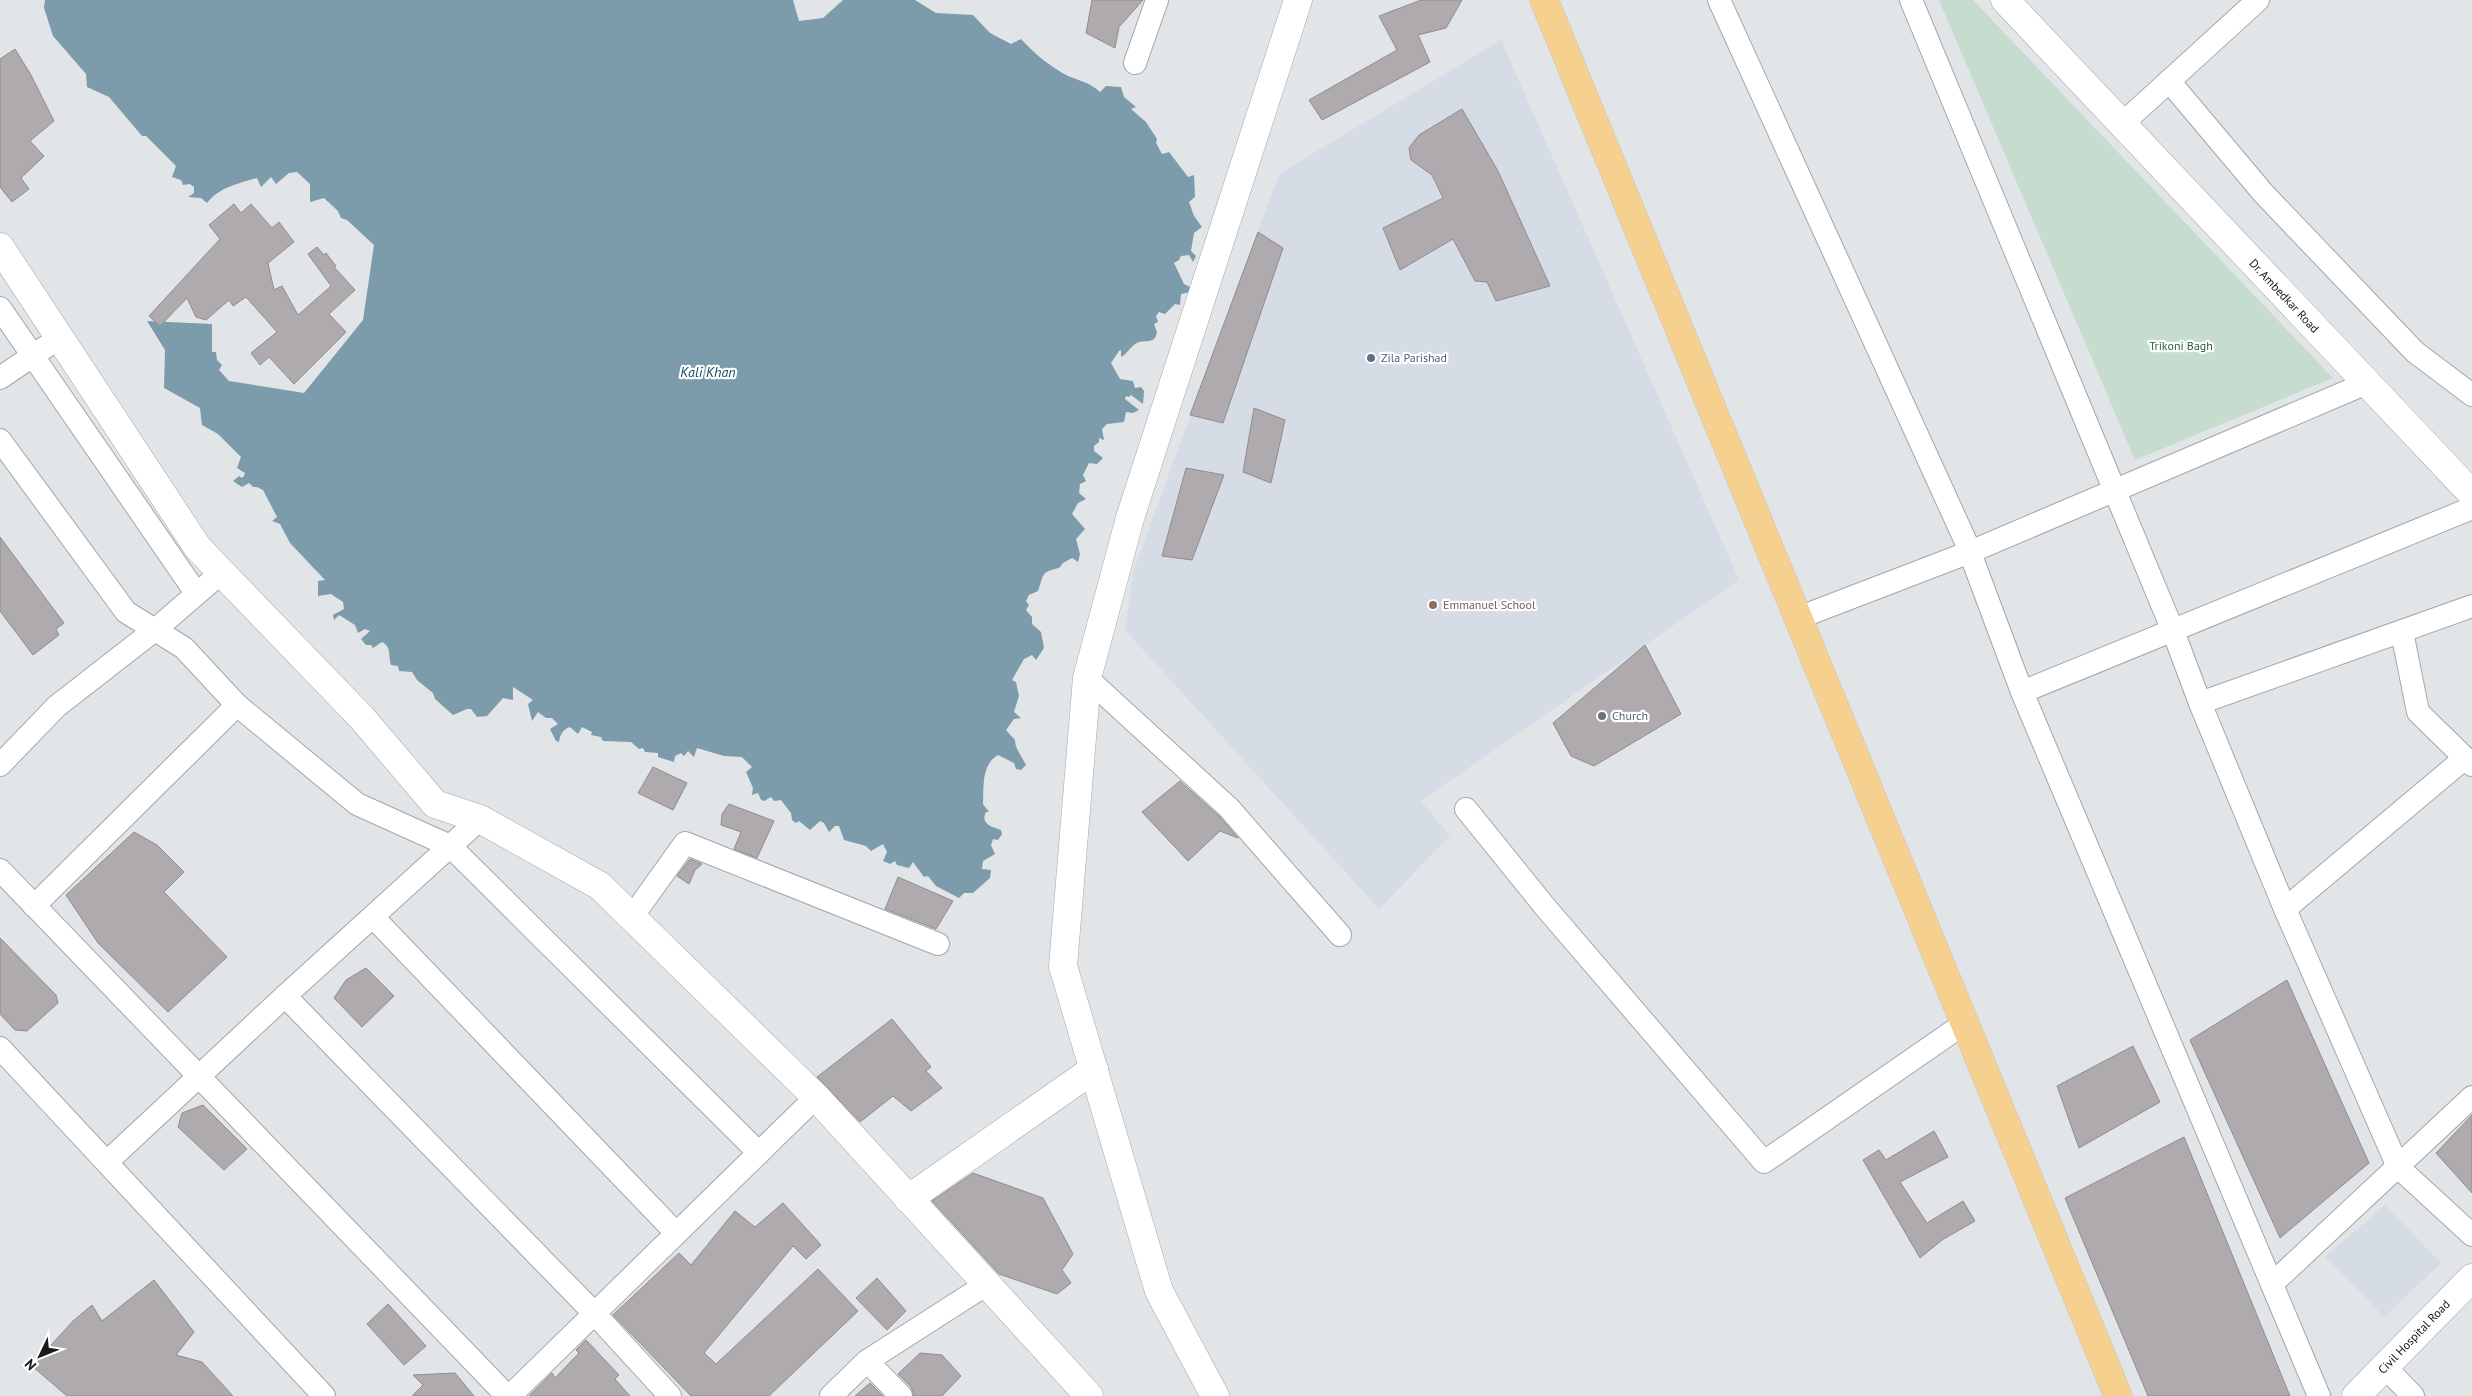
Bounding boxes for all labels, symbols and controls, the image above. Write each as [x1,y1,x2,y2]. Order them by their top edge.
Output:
street label: Dr. Ambedkar Road [2246,255,2323,336]
park label: Trikoni Bagh [2149,338,2213,353]
place label: Zila Parishad [1381,350,1447,365]
marker: Zila Parishad [1365,352,1377,364]
water label: Kali Khan [680,363,736,381]
place label: Emmanuel School [1443,597,1536,612]
marker: Emmanuel School [1427,599,1439,611]
place label: Church [1612,708,1648,723]
marker: Church [1596,710,1608,722]
street label: Civil Hospital Road [2374,1296,2453,1377]
north arrow [15,1331,65,1381]
text: N [21,1355,40,1374]

